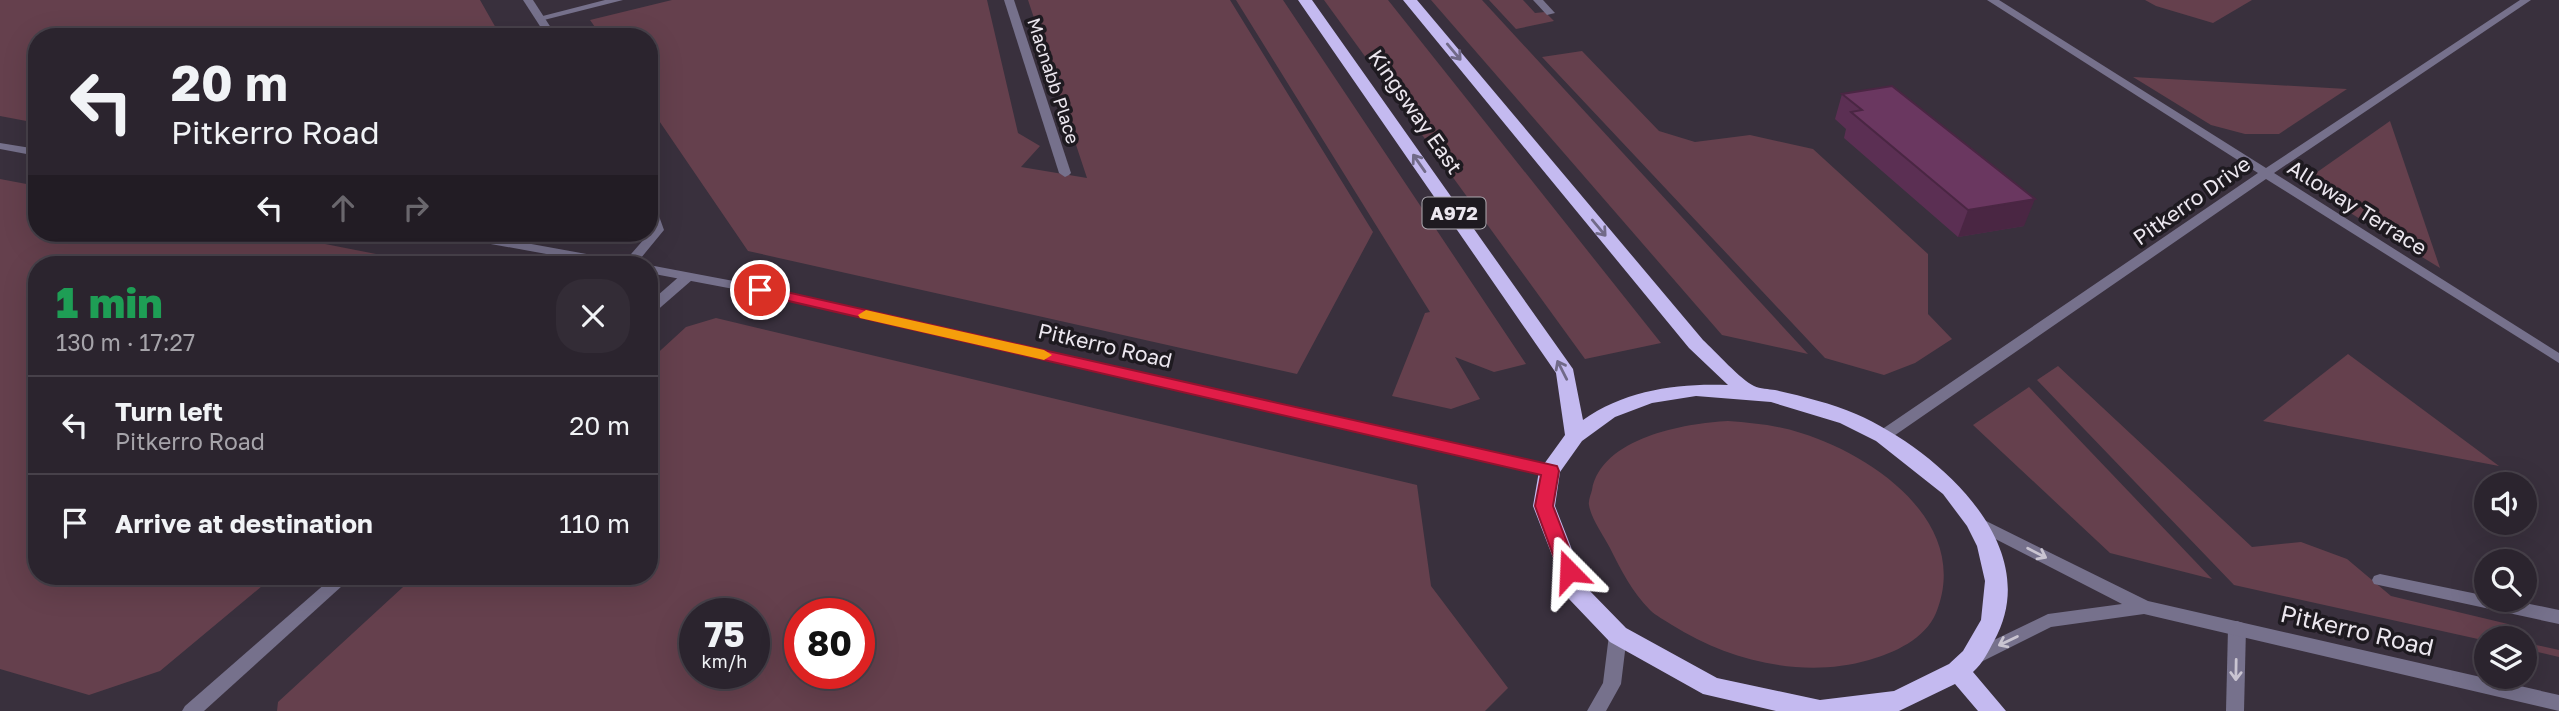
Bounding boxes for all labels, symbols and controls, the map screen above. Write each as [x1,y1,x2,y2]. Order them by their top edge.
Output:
street label: Macnabb Place [1023,15,1085,147]
one-way arrow [1446,43,1462,61]
street label: Kingsway East [1363,44,1468,179]
text: 20 m [171,53,288,112]
icon: left [56,56,147,147]
text: Pitkerro Road [171,113,380,151]
street label: Pitkerro Drive [2128,150,2255,250]
one-way arrow [1412,154,1426,173]
street label: Alloway Terrace [2283,154,2432,260]
icon: left [251,189,289,227]
icon: ahead [324,189,362,227]
icon: right [397,189,435,227]
road number: A972 [1422,197,1486,228]
one-way arrow [1591,218,1607,236]
pin [730,260,790,320]
icon: arrive [741,271,779,309]
text: 1 min [56,277,163,327]
button: close [556,279,630,353]
street label: Pitkerro Road [1036,317,1175,373]
text: 130 m · 17:27 [56,328,195,356]
one-way arrow [1555,360,1569,381]
text: Turn left [115,396,223,427]
icon: left [56,406,94,444]
text: 20 m [569,410,630,441]
text: Pitkerro Road [115,427,265,455]
map controls [2474,472,2537,689]
button: sound [2474,472,2537,535]
icon: arrive [56,504,94,542]
text: Arrive at destination [115,508,373,539]
text: 110 m [559,508,630,539]
position arrow [1532,534,1606,608]
one-way arrow [2026,547,2047,561]
button: search [2474,549,2537,612]
speed limit sign: 80 [784,598,875,689]
street label: Pitkerro Road [2278,598,2437,661]
text: 75 [704,613,745,655]
button: layers [2474,626,2537,689]
one-way arrow [1998,634,2019,648]
text: km/h [702,650,747,672]
one-way arrow [2229,658,2243,681]

